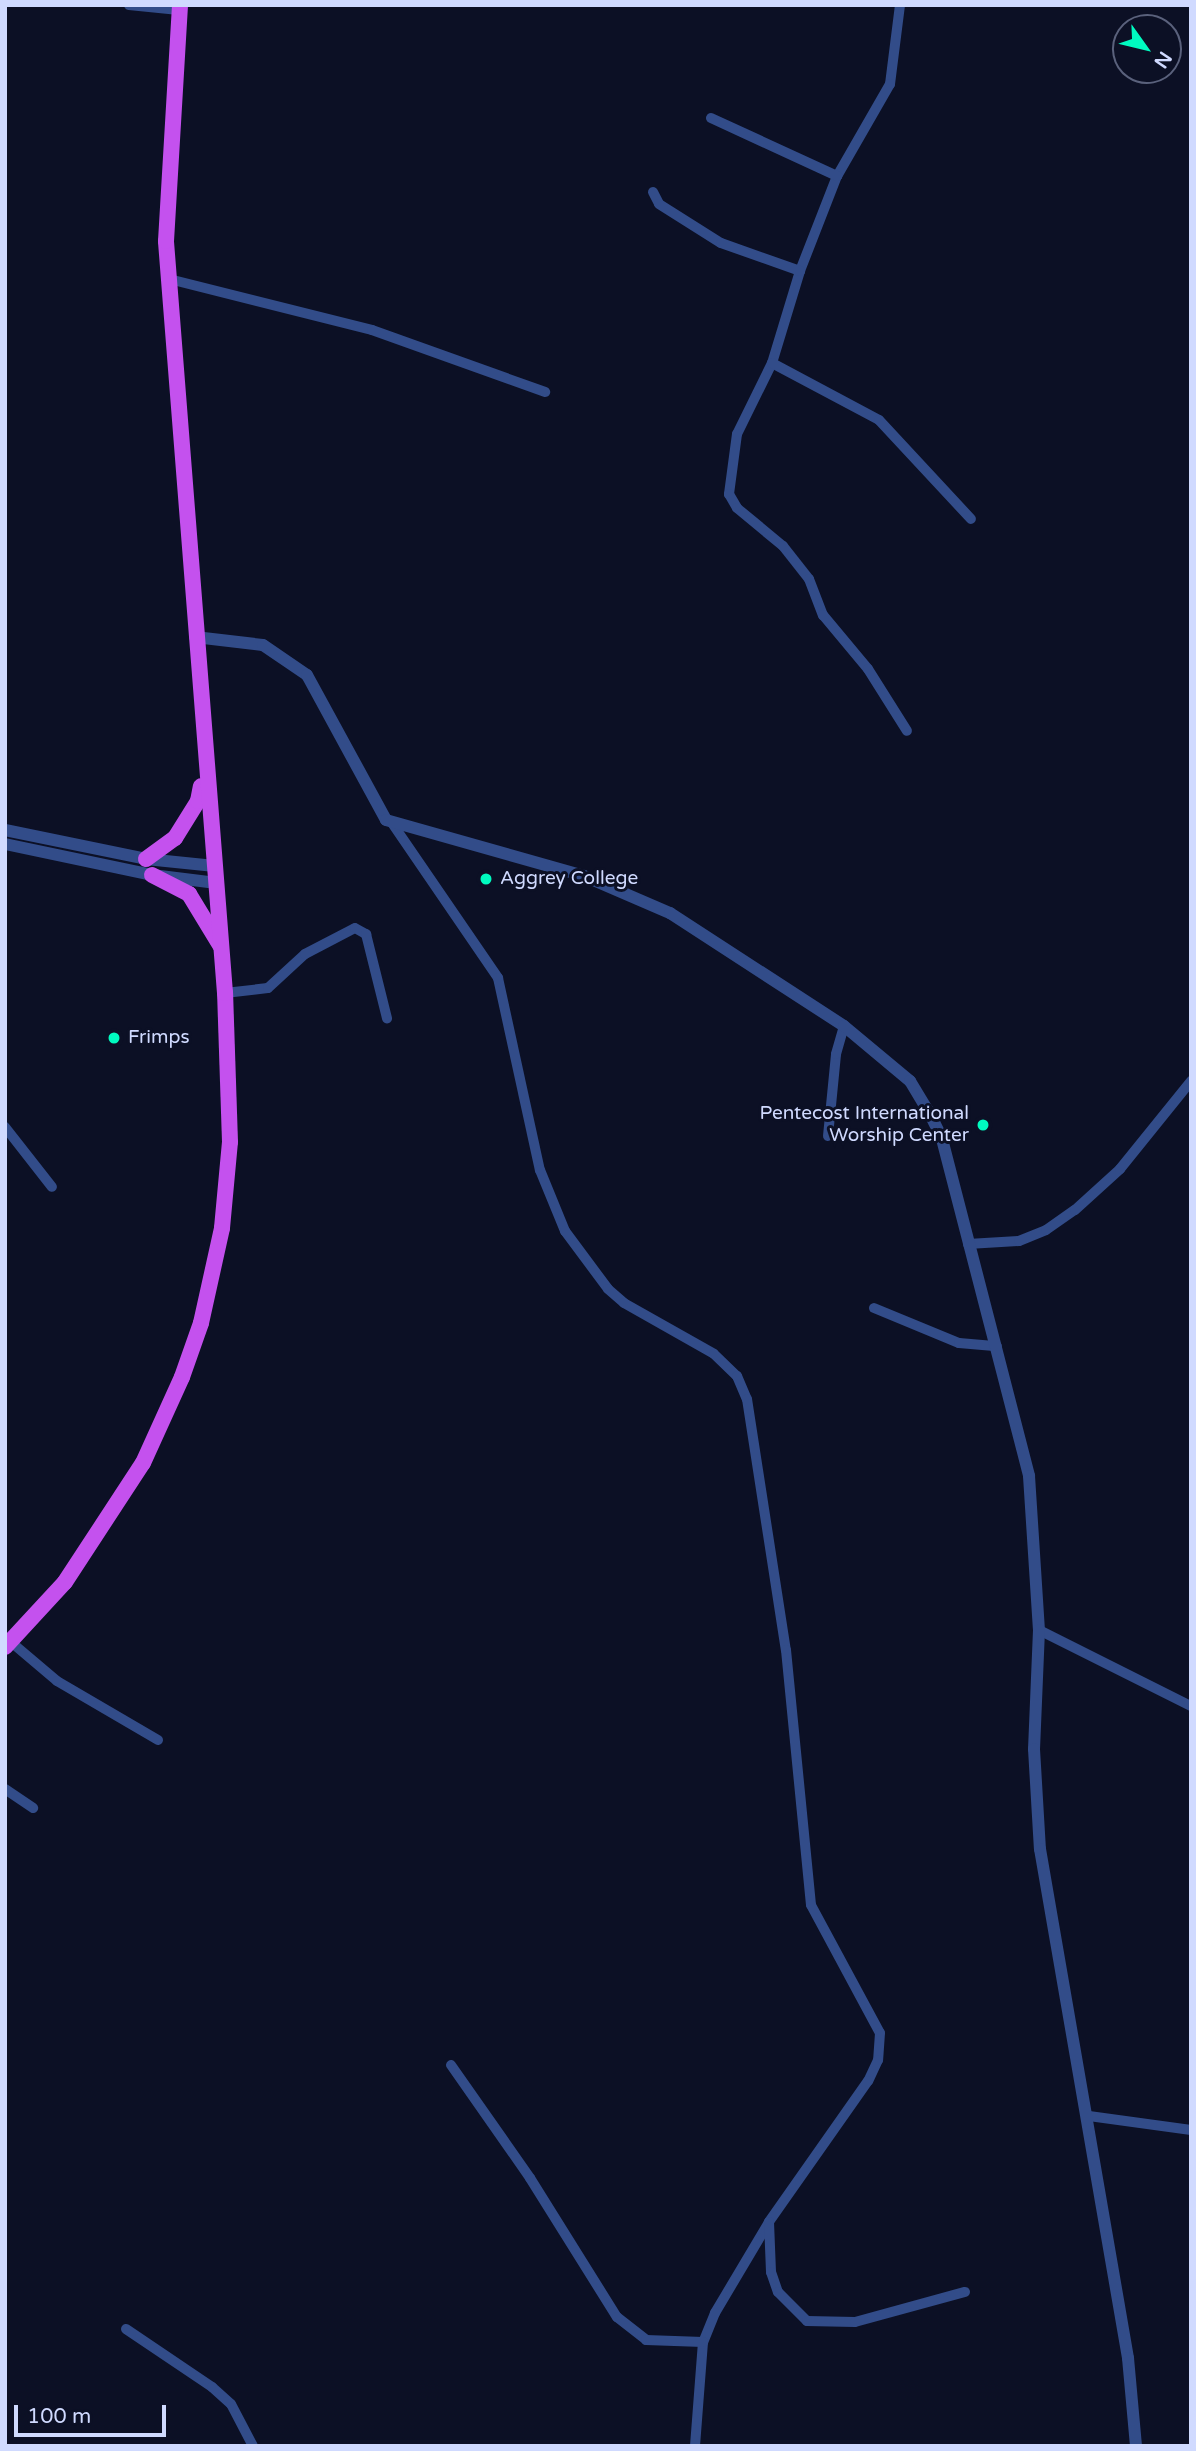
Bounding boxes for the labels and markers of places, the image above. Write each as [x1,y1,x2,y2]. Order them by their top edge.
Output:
place label: Aggrey College [500,868,638,890]
marker: Aggrey College [478,871,494,887]
place label: Frimps [128,1027,190,1049]
marker: Frimps [106,1030,122,1046]
place label: Pentecost International Worship Center [759,1103,969,1147]
marker: Pentecost International Worship Center [975,1117,991,1133]

